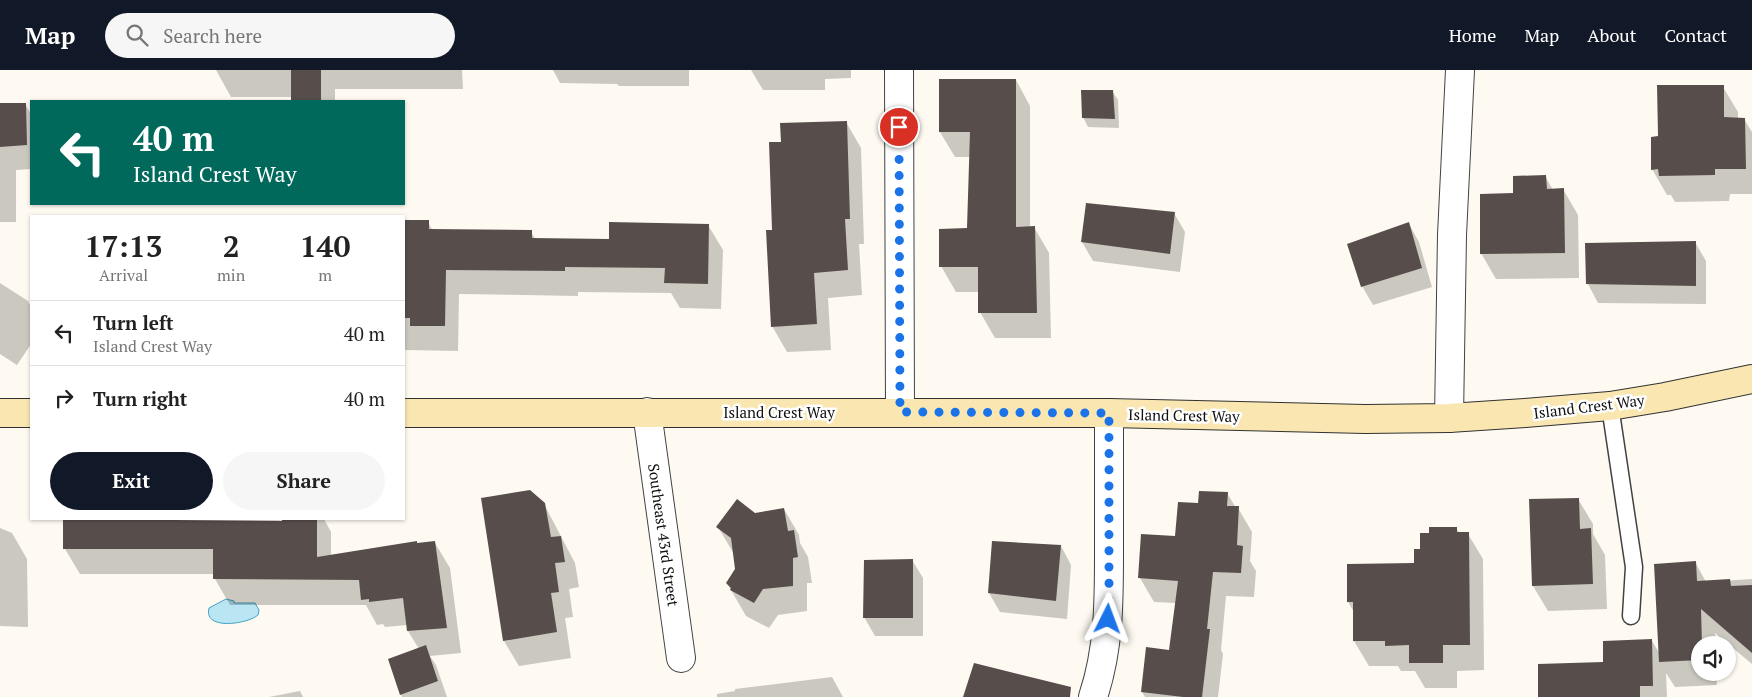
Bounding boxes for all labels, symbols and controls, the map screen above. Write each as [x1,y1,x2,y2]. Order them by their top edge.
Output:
search box [105,13,455,58]
text: Map [25,19,75,51]
icon: search [123,21,151,49]
text: Search here [163,23,262,48]
text: Home [1449,23,1496,47]
text: Map [1524,23,1559,47]
text: About [1587,23,1636,47]
text: Contact [1664,23,1727,47]
pin [878,106,920,148]
icon: arrive [885,113,913,141]
text: 40 m [133,115,214,161]
icon: left [50,120,115,185]
text: Island Crest Way [133,159,297,188]
text: 17:13 [84,226,163,266]
text: 2 [223,226,240,266]
text: 140 [300,226,351,266]
text: Arrival [99,264,148,286]
text: min [217,264,245,286]
text: m [318,264,332,286]
text: Turn left [93,310,174,335]
icon: left [50,319,78,347]
text: 40 m [344,321,385,346]
text: Island Crest Way [93,335,212,357]
icon: right [50,384,78,412]
text: Turn right [93,386,187,411]
text: 40 m [344,386,385,411]
street label: Island Crest Way [1532,389,1646,423]
street label: Island Crest Way [723,402,835,422]
street label: Island Crest Way [1128,404,1240,426]
button: Exit [50,452,213,510]
button: Share [223,452,385,510]
street label: Southeast 43rd Street [644,462,684,608]
position arrow [1081,592,1133,644]
map controls [1691,636,1736,681]
button: sound [1691,636,1736,681]

